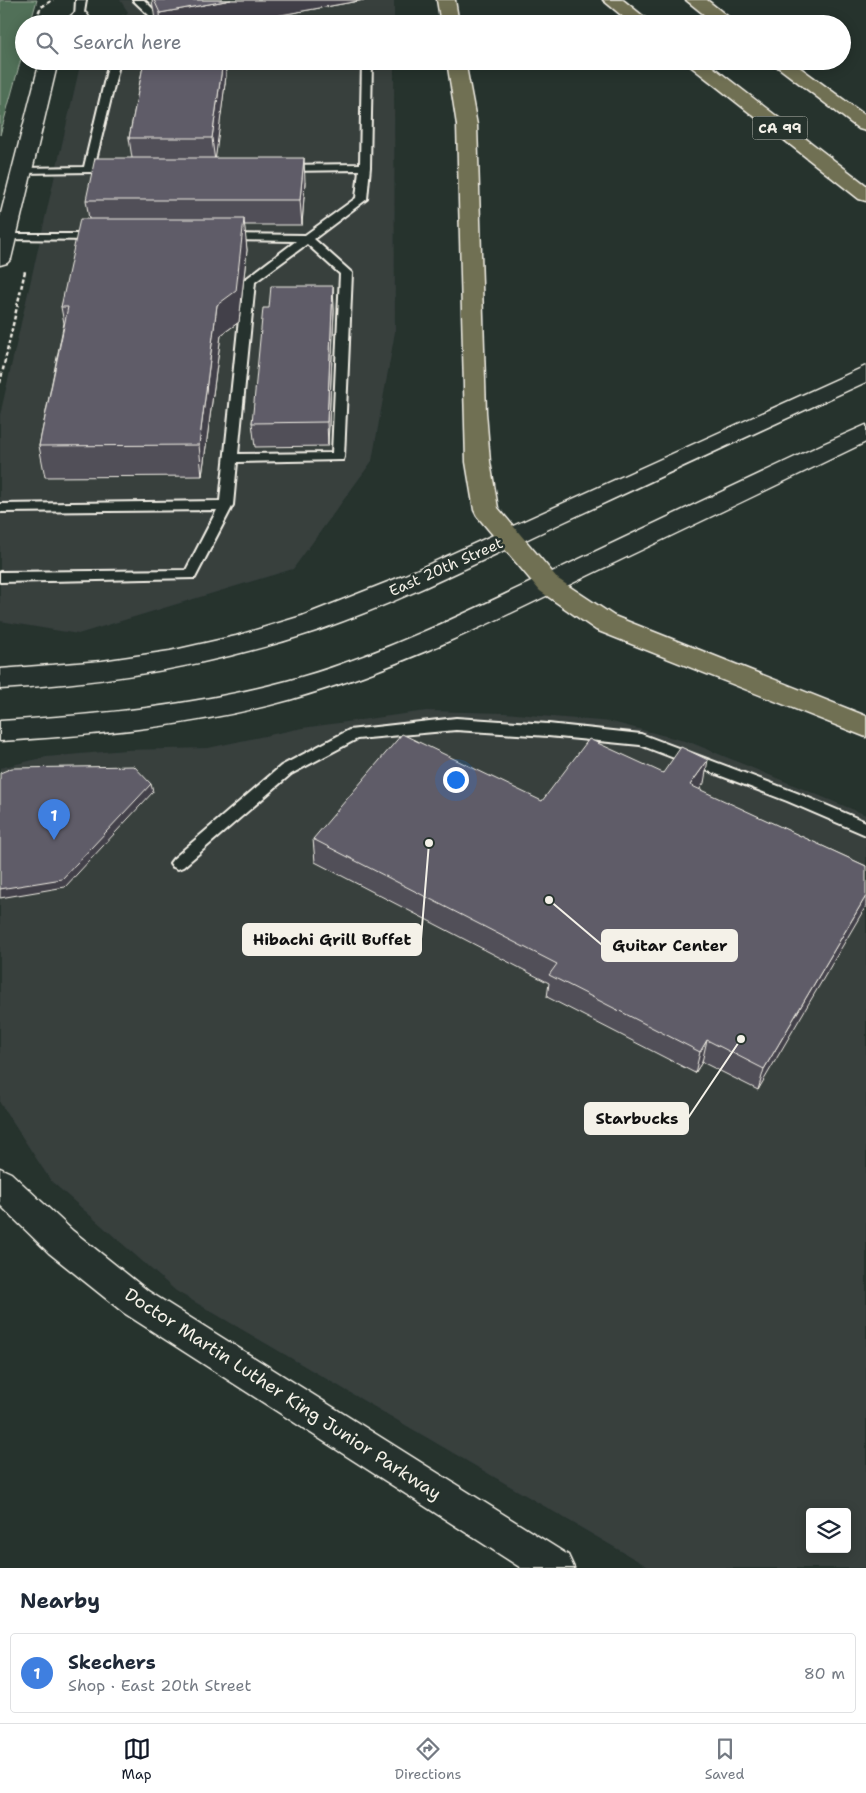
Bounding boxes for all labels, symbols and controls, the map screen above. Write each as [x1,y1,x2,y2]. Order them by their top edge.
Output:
search box [15,15,851,70]
icon: search [33,29,61,57]
text: Search here [73,30,182,55]
road number: CA 99 [752,116,808,140]
street label: East 20th Street [386,533,506,601]
your location [443,767,469,793]
pin: 1 [38,799,70,840]
callout: Hibachi Grill Buffet [243,924,421,955]
text: Hibachi Grill Buffet [253,929,411,950]
callout: Guitar Center [602,930,737,961]
text: Guitar Center [612,935,728,956]
callout: Starbucks [585,1103,688,1134]
text: Starbucks [595,1108,679,1129]
street label: Doctor Martin Luther King Junior Parkway [120,1282,446,1506]
map controls [806,1508,851,1553]
button: layers [806,1508,851,1553]
text: Nearby [20,1587,100,1615]
text: Skechers [68,1650,156,1675]
text: 1 [33,1663,41,1684]
text: 80 m [804,1663,845,1684]
text: Shop · East 20th Street [68,1675,251,1696]
tab: Map [122,1735,152,1783]
tab: Directions [395,1735,461,1783]
tab: Saved [705,1735,744,1783]

